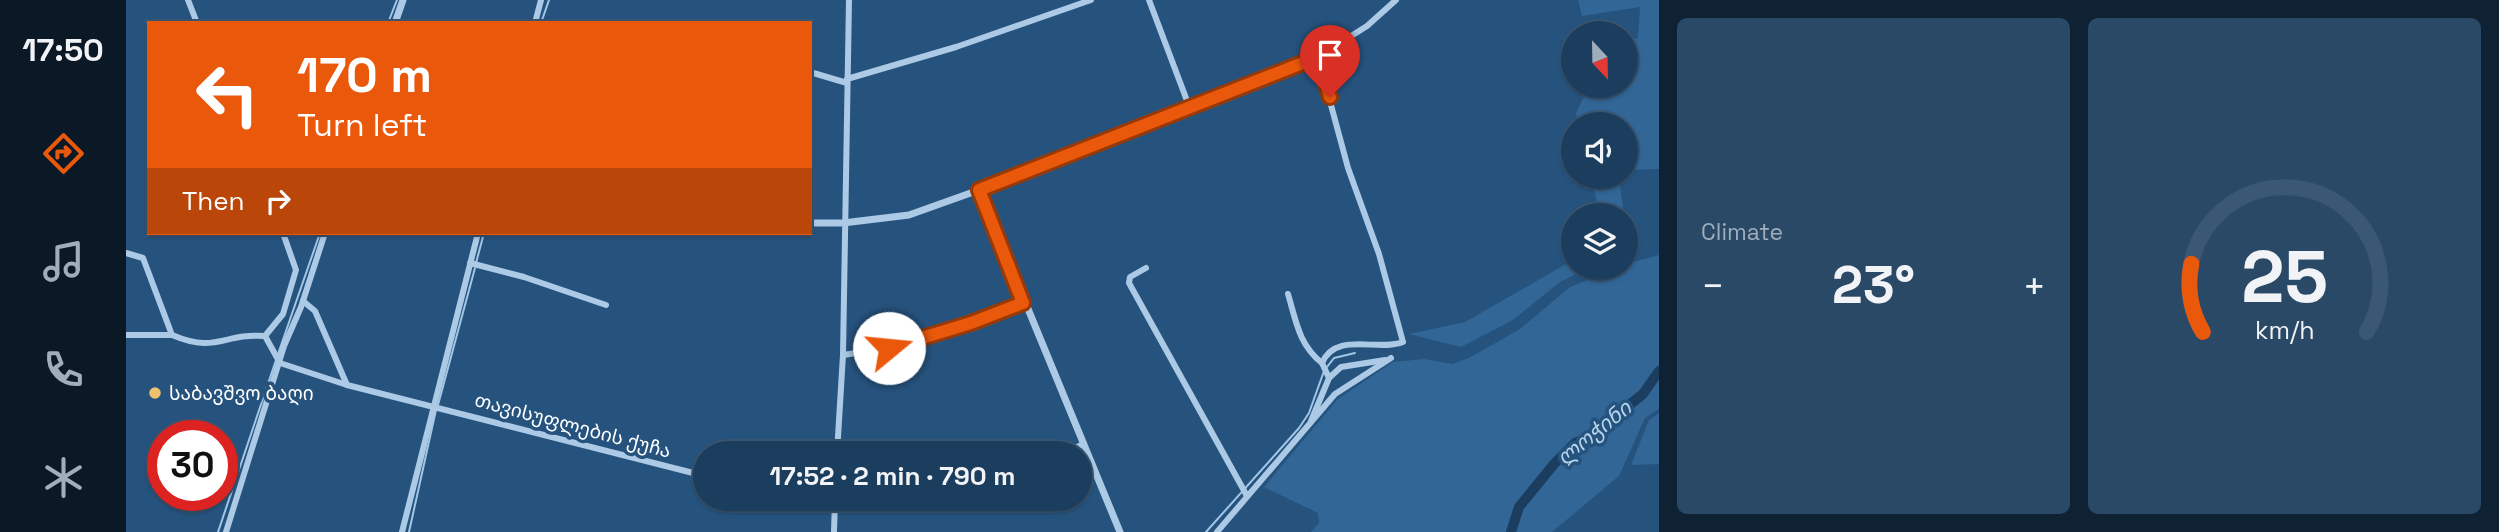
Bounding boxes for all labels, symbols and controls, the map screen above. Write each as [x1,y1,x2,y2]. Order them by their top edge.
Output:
north arrow [1561,21,1638,98]
map controls [1561,21,1638,280]
pin [1300,25,1360,97]
text: 17:50 [22,30,104,70]
icon: arrive [1311,36,1349,74]
text: 170 m [297,44,432,106]
icon: left [182,49,273,140]
text: Turn left [297,105,427,145]
button: sound [1561,112,1638,189]
icon: directions [39,129,88,178]
icon: right [259,182,297,220]
text: Then [182,184,245,218]
button: layers [1561,203,1638,280]
text: Climate [1701,217,1783,247]
text: 25 [2241,230,2328,323]
icon: music [39,237,88,286]
text: 23° [1832,252,1915,318]
text: − [1701,262,1725,310]
text: + [2022,262,2046,310]
position arrow [852,311,926,385]
text: km/h [2255,314,2314,346]
icon: phone [39,345,88,394]
place label: საბავშვო ბაღი [169,381,314,406]
marker: საბავშვო ბაღი [147,385,163,401]
street label: თავისუფლების ქუჩა [472,387,674,464]
water label: ლოჭინი [1551,394,1637,471]
speed limit sign: 30 [147,420,238,511]
icon: climate [39,453,88,502]
text: 17:52 · 2 min · 790 m [770,459,1015,493]

